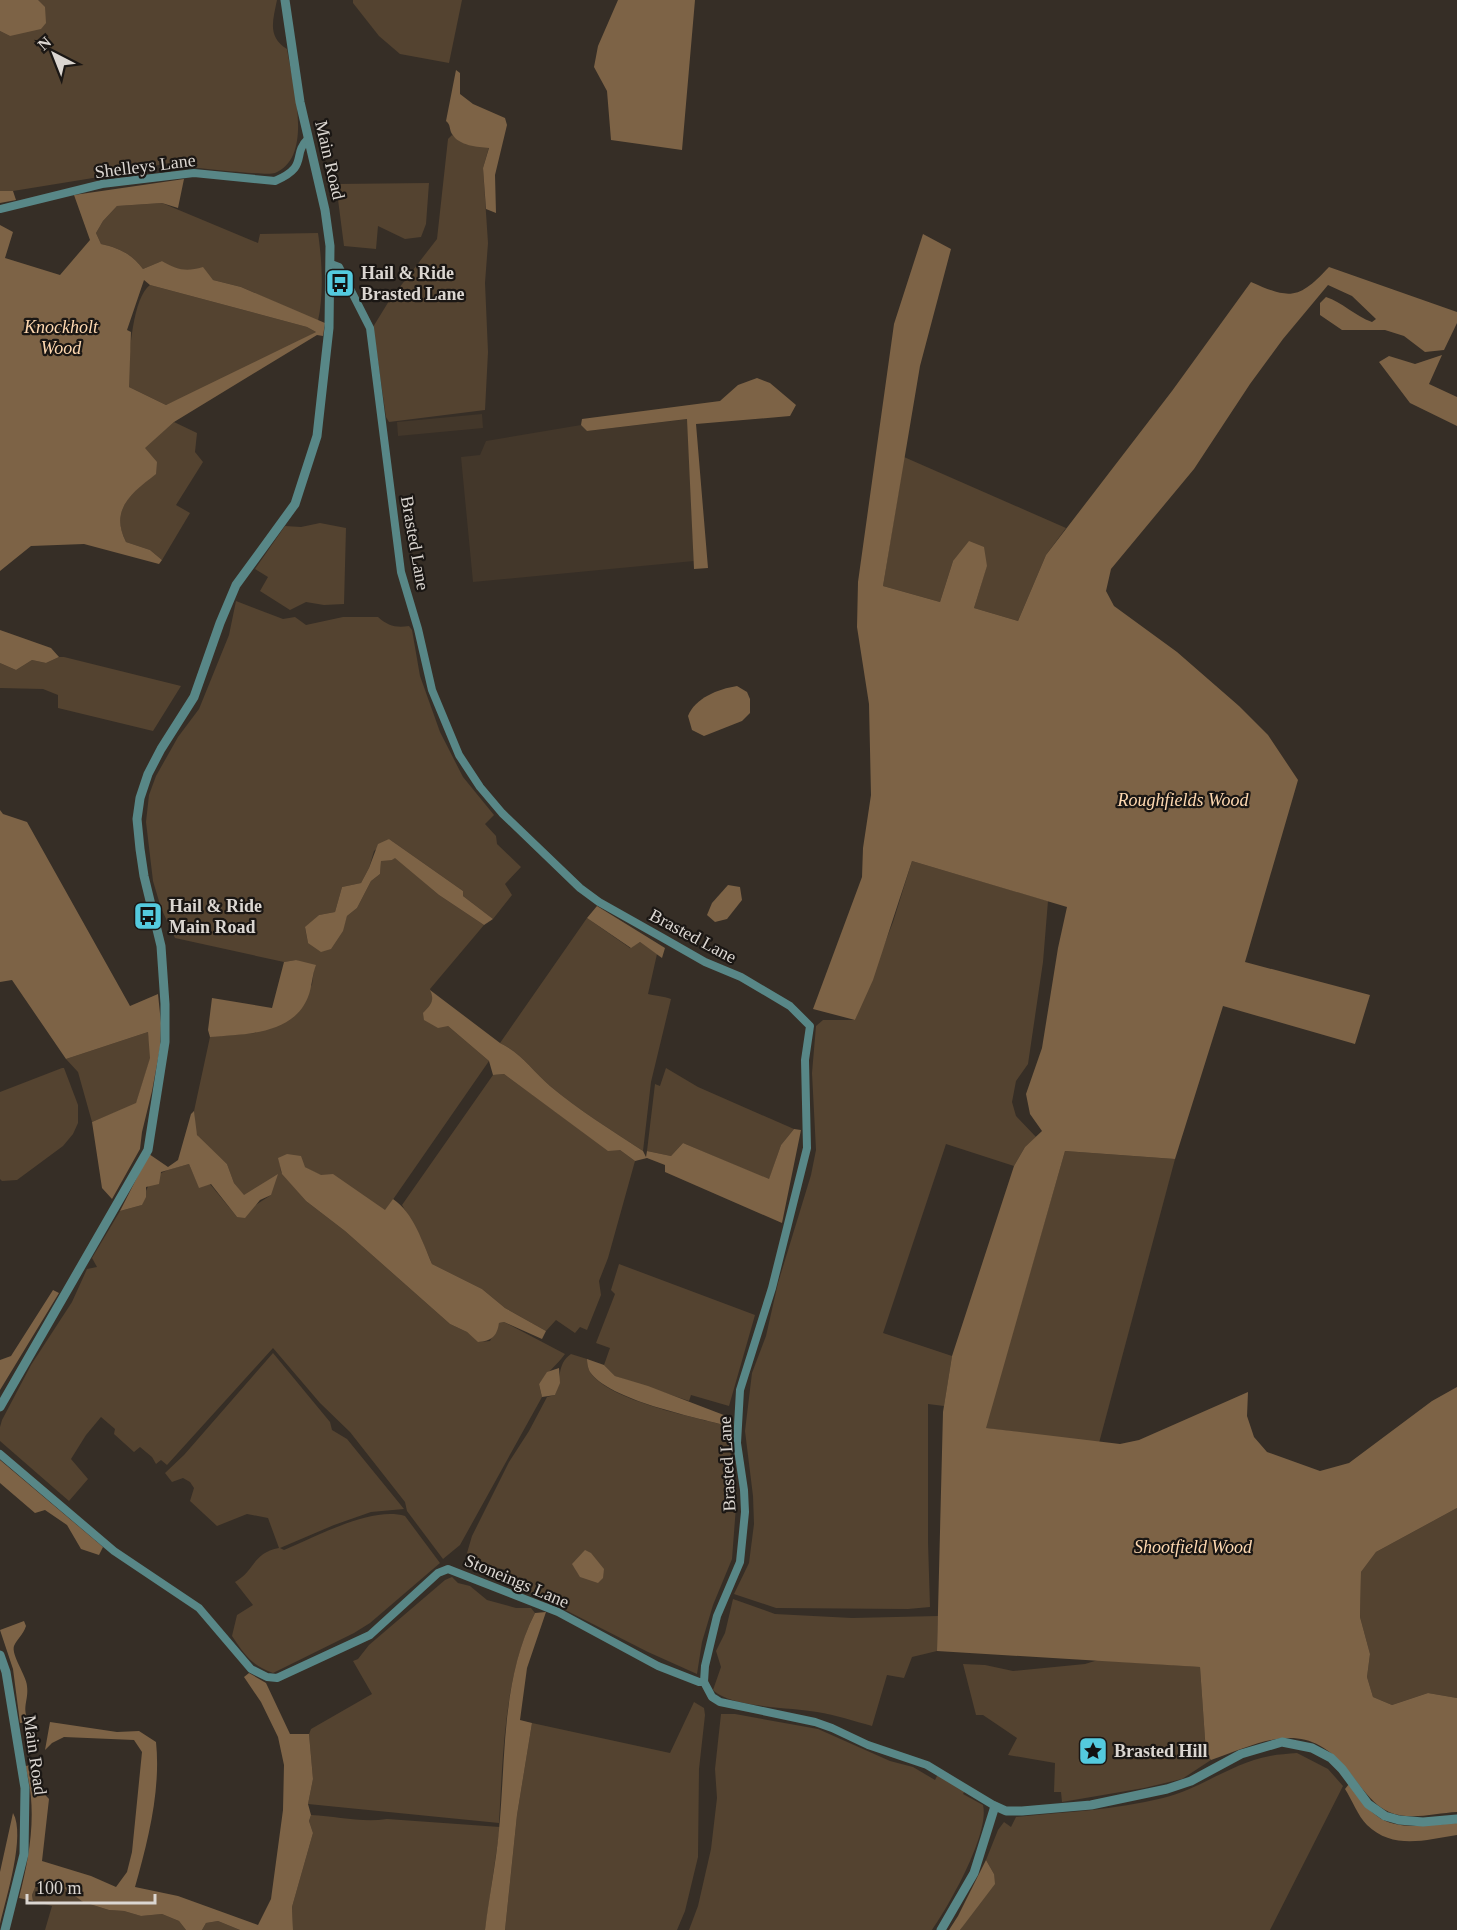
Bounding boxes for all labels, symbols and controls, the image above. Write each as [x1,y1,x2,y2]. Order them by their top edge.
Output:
north arrow [24,24,84,84]
text: N [34,33,55,53]
street label: Main Road [311,119,349,201]
street label: Shelleys Lane [93,150,197,182]
place label: Hail & Ride Brasted Lane [361,263,465,304]
bus stop icon: Hail & Ride Brasted Lane [324,267,356,299]
park label: Knockholt Wood [23,317,99,358]
street label: Brasted Lane [397,494,433,592]
park label: Roughfields Wood [1117,790,1249,810]
place label: Hail & Ride Main Road [169,896,262,937]
bus stop icon: Hail & Ride Main Road [132,900,164,932]
street label: Brasted Lane [646,905,740,967]
street label: Brasted Lane [715,1416,739,1512]
park label: Shootfield Wood [1134,1537,1253,1557]
street label: Stoneings Lane [462,1550,572,1612]
street label: Main Road [19,1714,51,1796]
place icon: Brasted Hill [1077,1735,1109,1767]
place label: Brasted Hill [1114,1741,1208,1761]
scale bar [27,1867,154,1905]
text: 100 m [36,1878,82,1898]

